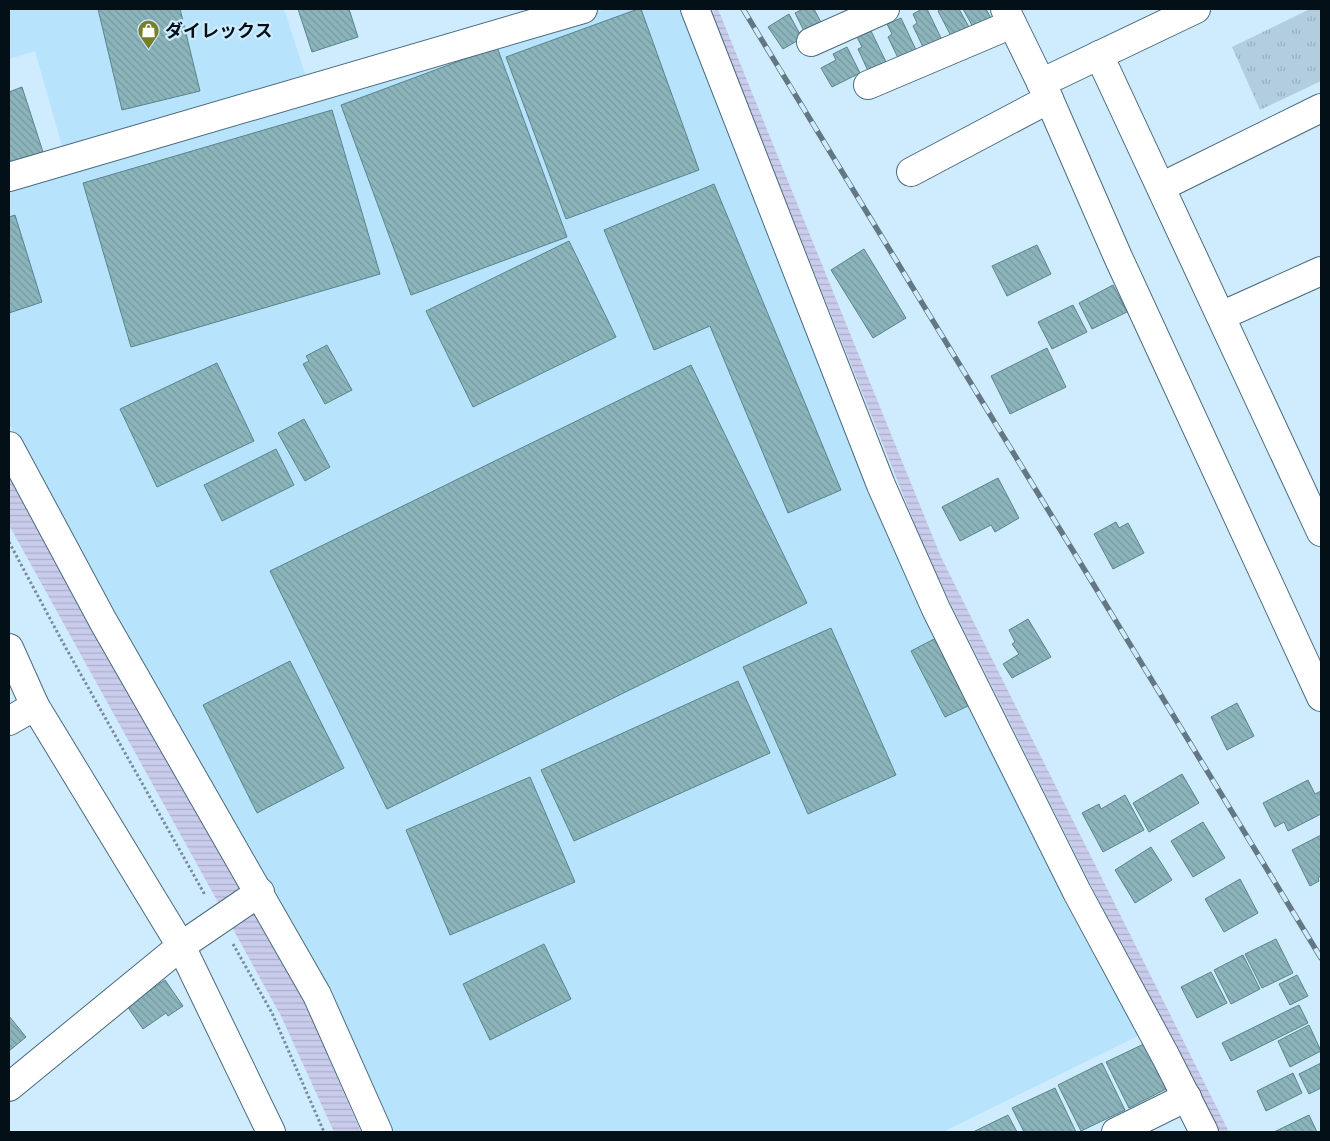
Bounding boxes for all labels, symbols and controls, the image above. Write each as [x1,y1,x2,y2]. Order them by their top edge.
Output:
place label: ダイレックス [165,17,272,44]
shop icon: ダイレックス [137,19,161,50]

